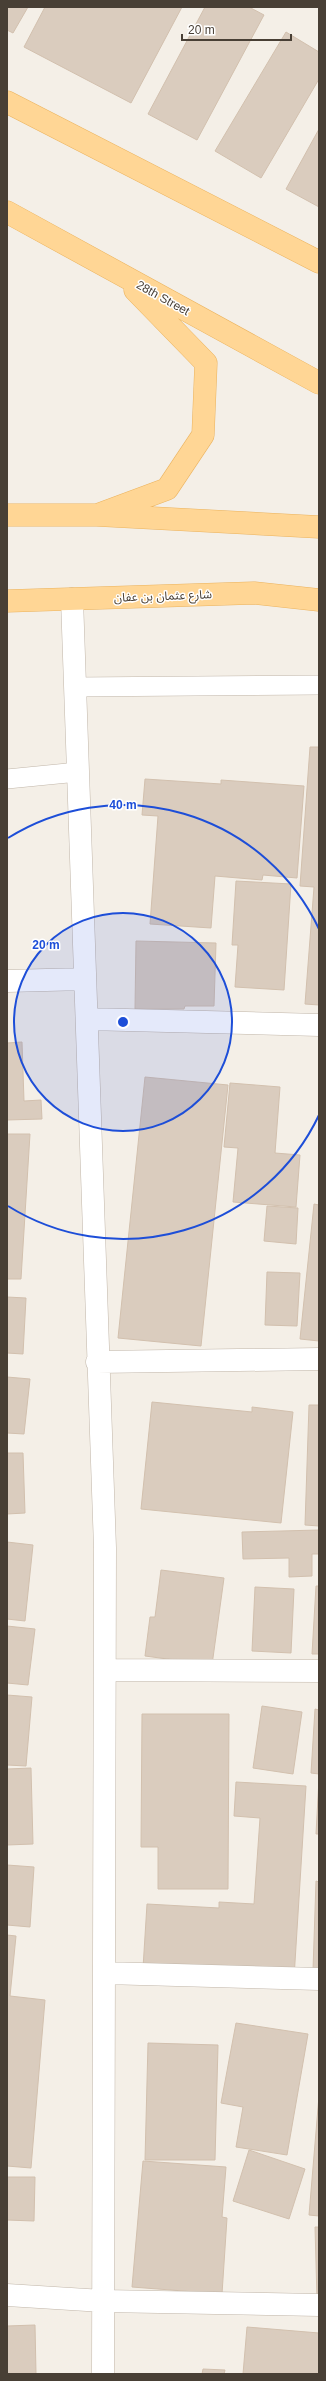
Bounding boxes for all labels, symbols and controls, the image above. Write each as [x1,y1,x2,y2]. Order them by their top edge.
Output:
scale bar [182,16,291,42]
text: 20 m [188,23,215,37]
street label: 28th Street [134,278,193,319]
street label: شارع عثمان بن عفان [114,587,212,607]
text: 40 m [109,798,137,812]
text: 20 m [32,938,60,952]
centre of rings [116,1015,130,1029]

